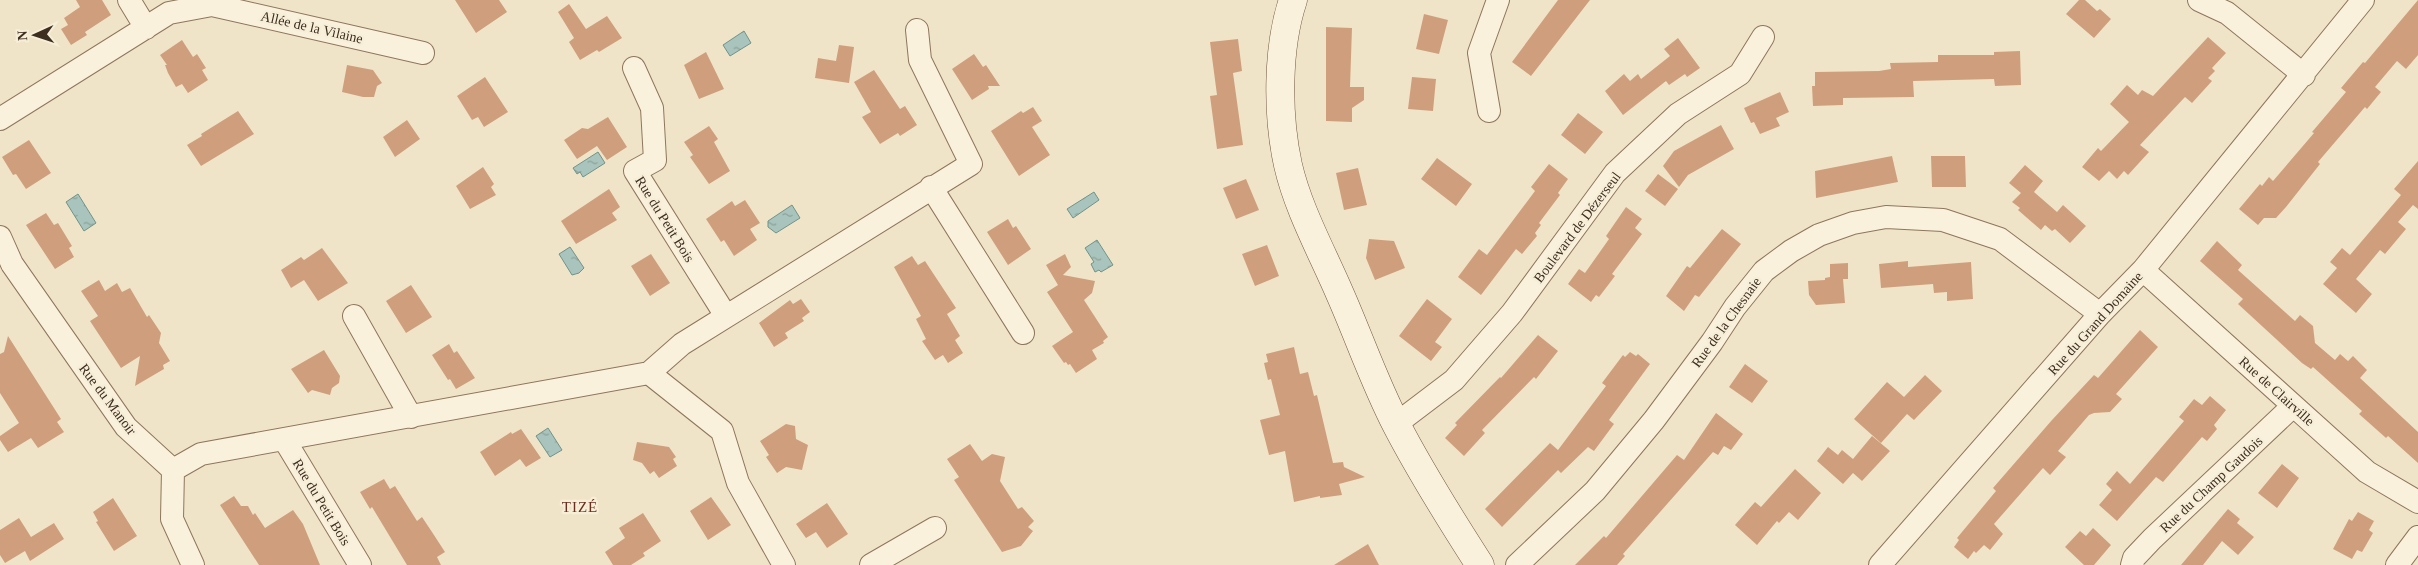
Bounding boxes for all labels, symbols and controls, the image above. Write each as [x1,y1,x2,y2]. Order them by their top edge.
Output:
street label: Allée de la Vilaine [259,8,364,47]
north arrow [10,10,60,60]
text: N [15,30,30,41]
street label: Boulevard de Dézerseul [1531,169,1624,286]
street label: Rue du Petit Bois [632,174,697,265]
street label: Rue du Grand Domaine [2045,269,2146,378]
street label: Rue de la Chesnaie [1689,274,1764,370]
street label: Rue de Clairville [2236,354,2317,429]
street label: Rue du Manoir [76,361,139,438]
street label: Rue du Champ Gaudois [2157,433,2266,536]
street label: Rue du Petit Bois [290,456,353,548]
district label: TIZÉ [562,499,598,515]

